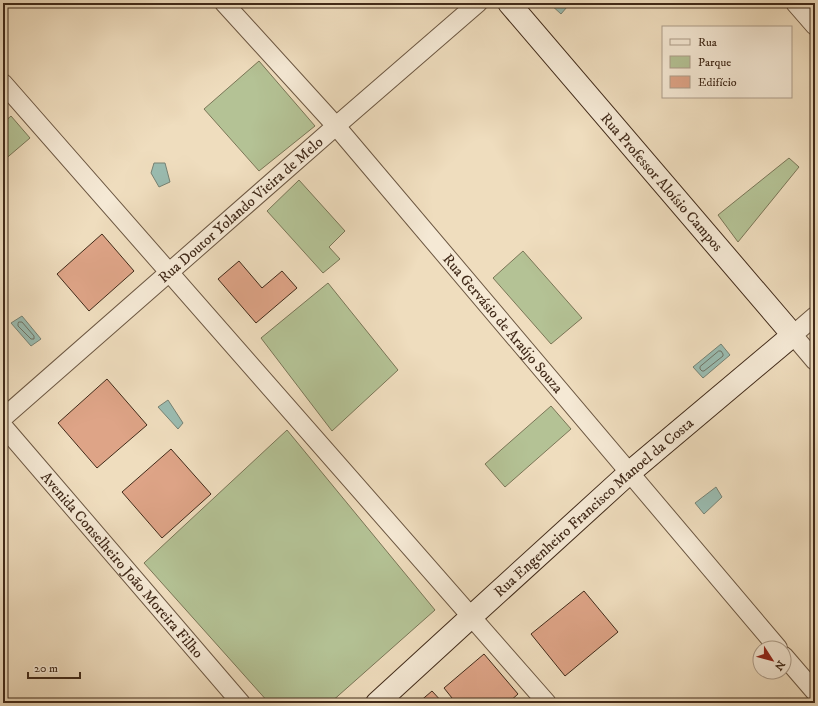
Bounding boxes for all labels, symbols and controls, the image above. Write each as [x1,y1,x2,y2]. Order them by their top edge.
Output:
legend [662,26,792,98]
text: Rua [698,35,718,50]
text: Parque [698,55,731,70]
text: Edifício [698,75,737,90]
street label: Rua Professor Aloísio Campos [596,109,727,255]
street label: Rua Doutor Yolando Vieira de Melo [155,133,327,287]
street label: Rua Gervásio de Araújo Souza [438,250,568,398]
street label: Rua Engenheiro Francisco Manoel da Costa [490,413,698,601]
street label: Avenida Conselheiro João Moreira Filho [36,468,207,662]
north arrow [752,640,792,680]
scale bar [28,654,80,680]
text: N [771,658,788,673]
text: 20 m [34,661,58,676]

